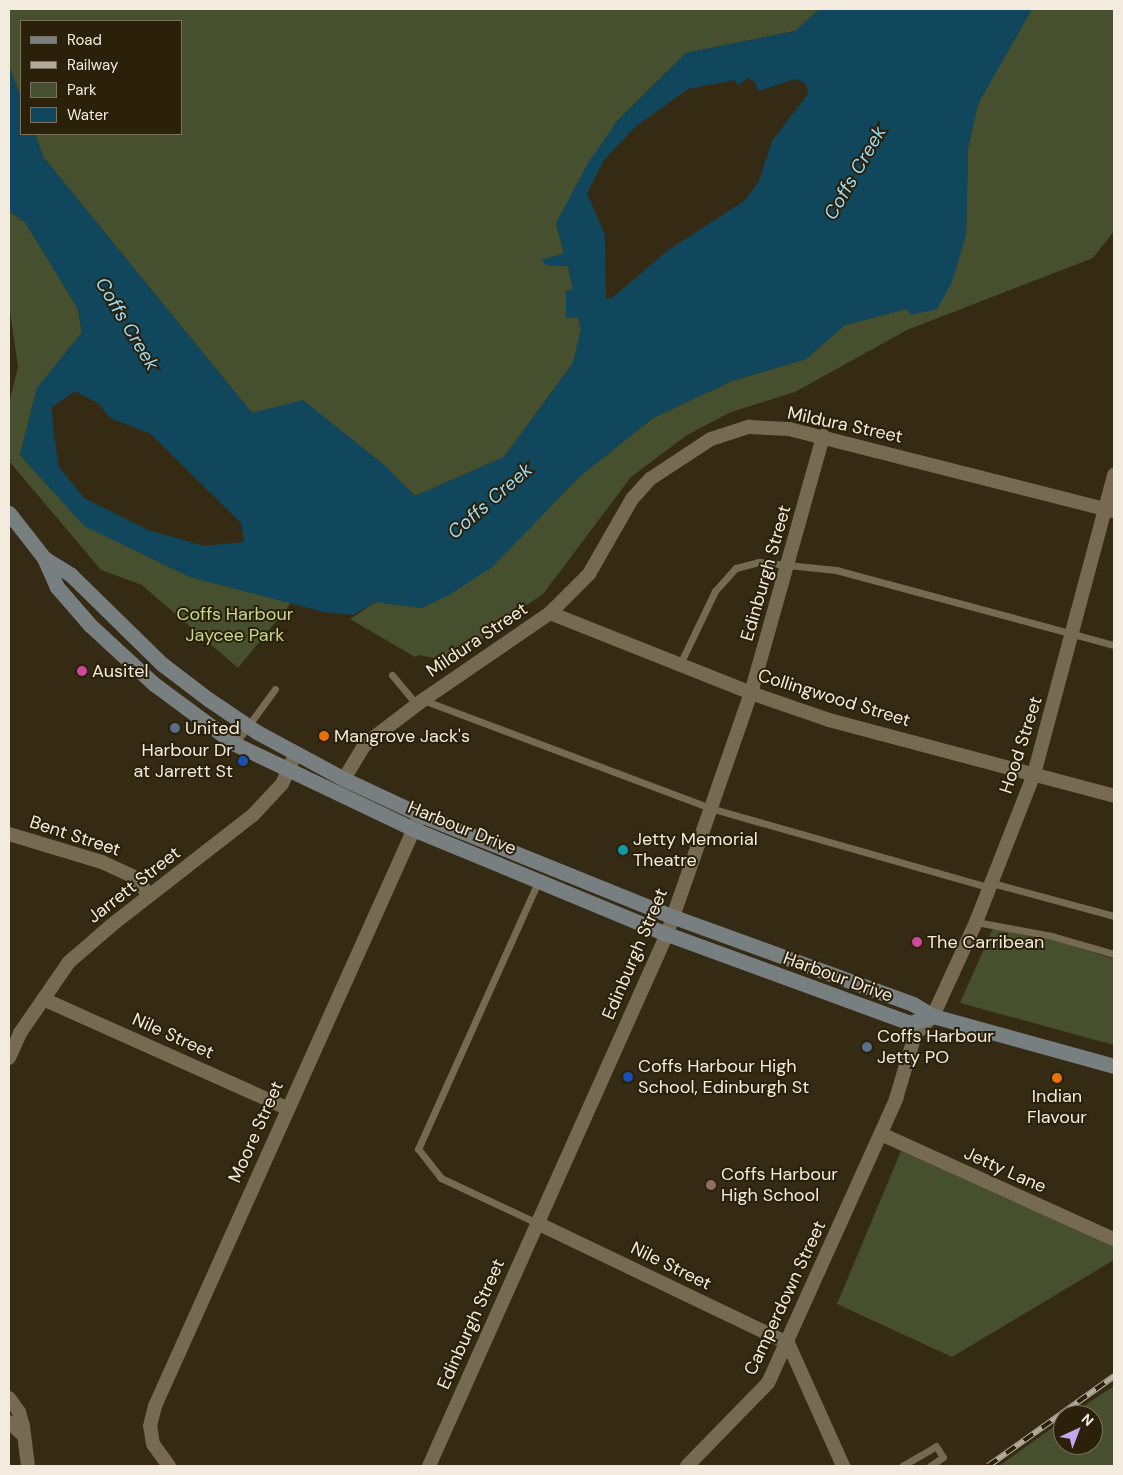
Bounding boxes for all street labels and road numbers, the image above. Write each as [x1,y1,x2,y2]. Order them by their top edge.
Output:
street label: Mildura Street [785,402,905,448]
street label: Edinburgh Street [736,503,796,643]
street label: Mildura Street [422,598,532,682]
street label: Collingwood Street [755,665,913,731]
street label: Hood Street [995,694,1047,796]
street label: Harbour Drive [405,796,519,860]
street label: Bent Street [27,811,123,861]
street label: Jarrett Street [83,842,185,928]
street label: Edinburgh Street [598,885,672,1023]
street label: Harbour Drive [780,947,896,1007]
street label: Nile Street [129,1008,217,1064]
street label: Moore Street [224,1078,288,1186]
street label: Jetty Lane [961,1142,1049,1198]
street label: Camperdown Street [740,1217,830,1379]
street label: Nile Street [627,1237,715,1295]
street label: Edinburgh Street [433,1256,509,1392]

